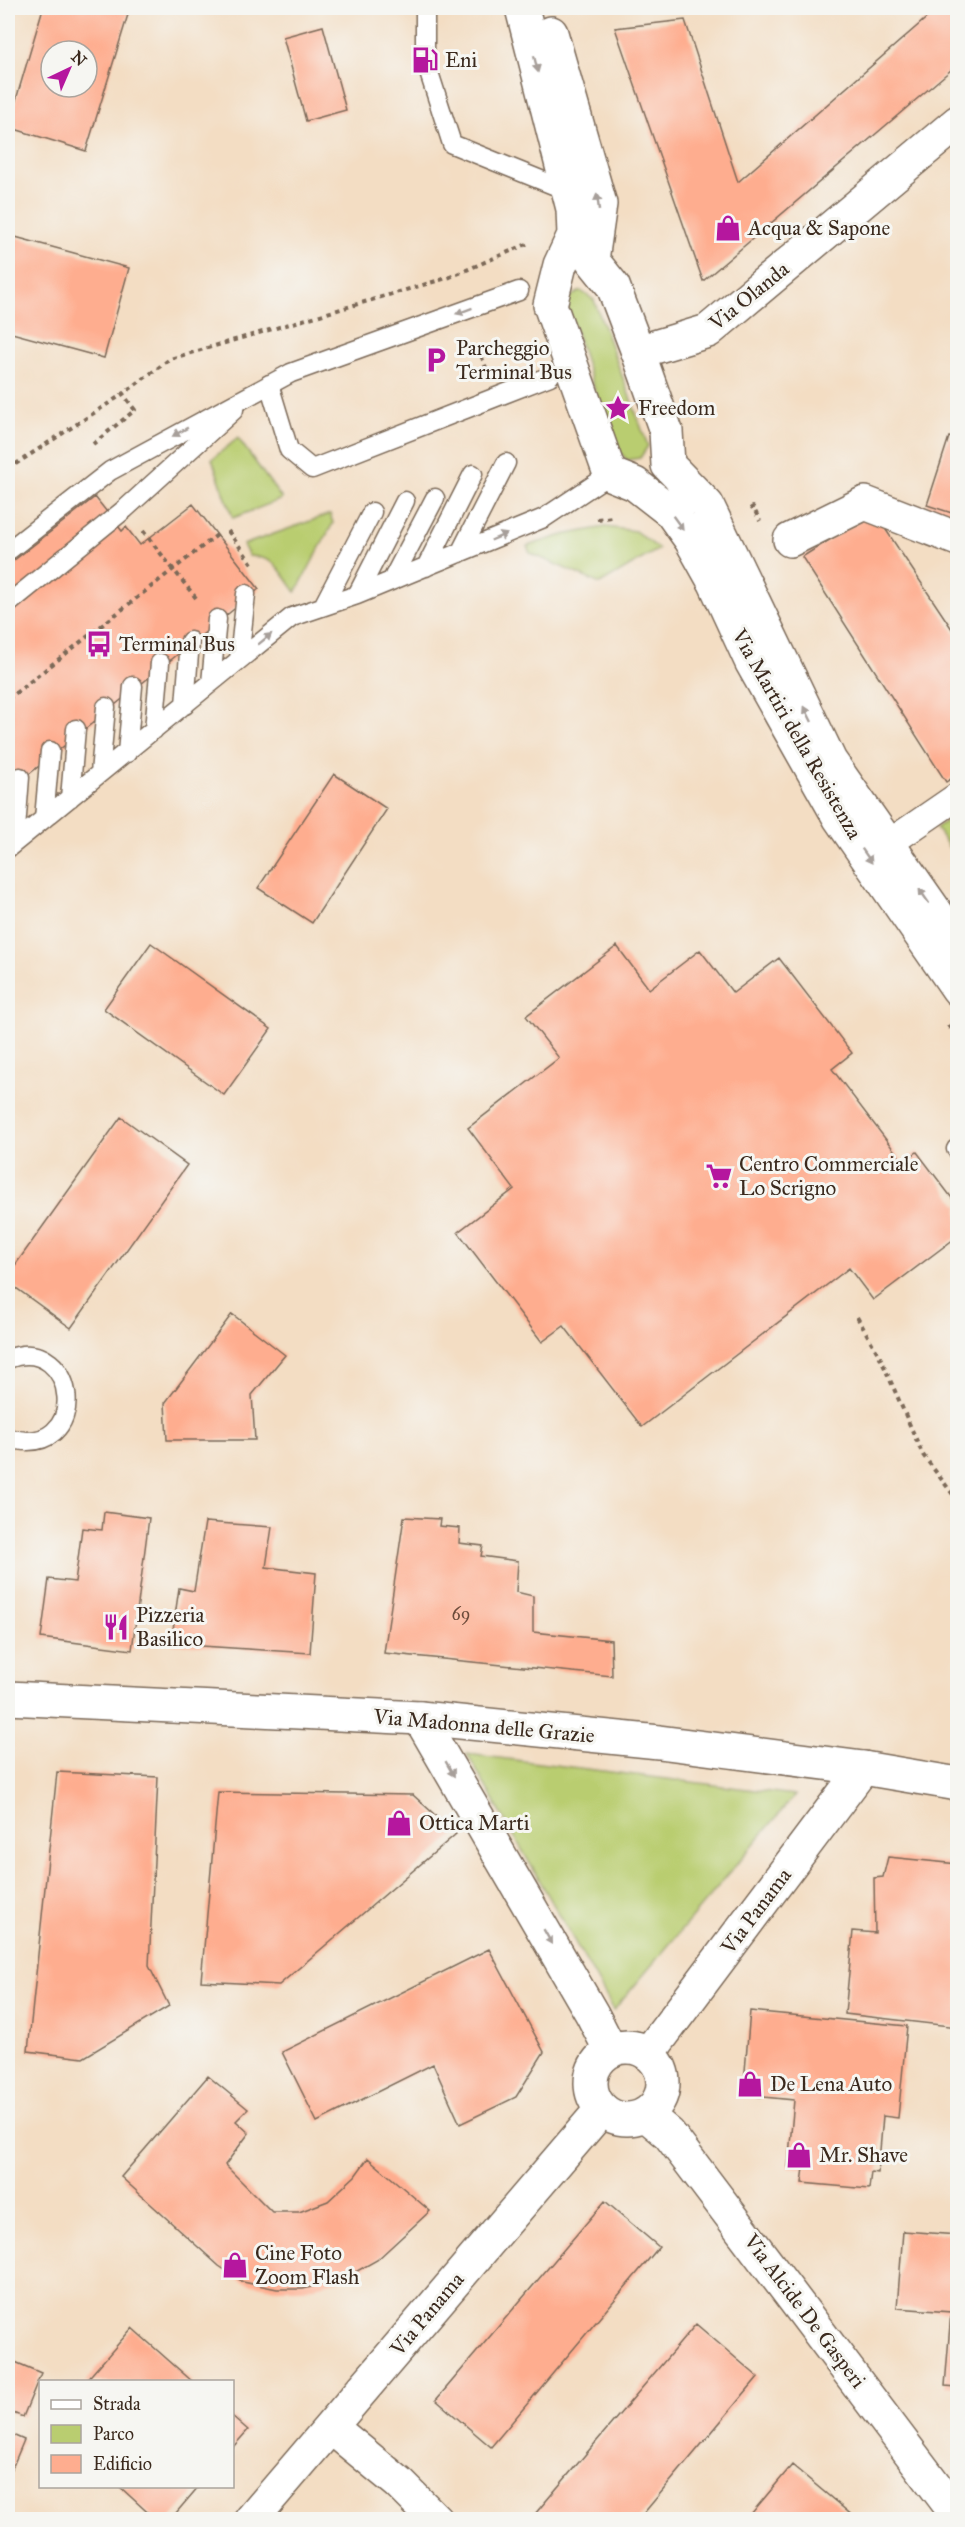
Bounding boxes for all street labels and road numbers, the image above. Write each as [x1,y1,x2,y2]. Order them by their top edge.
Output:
street label: Via Olanda [703,256,794,337]
street label: Via Martiri della Resistenza [726,623,868,844]
street label: Via Madonna delle Grazie [371,1703,596,1749]
street label: Via Panama [715,1863,797,1960]
street label: Via Alcide De Gasperi [738,2228,872,2393]
street label: Via Panama [384,2267,470,2362]

